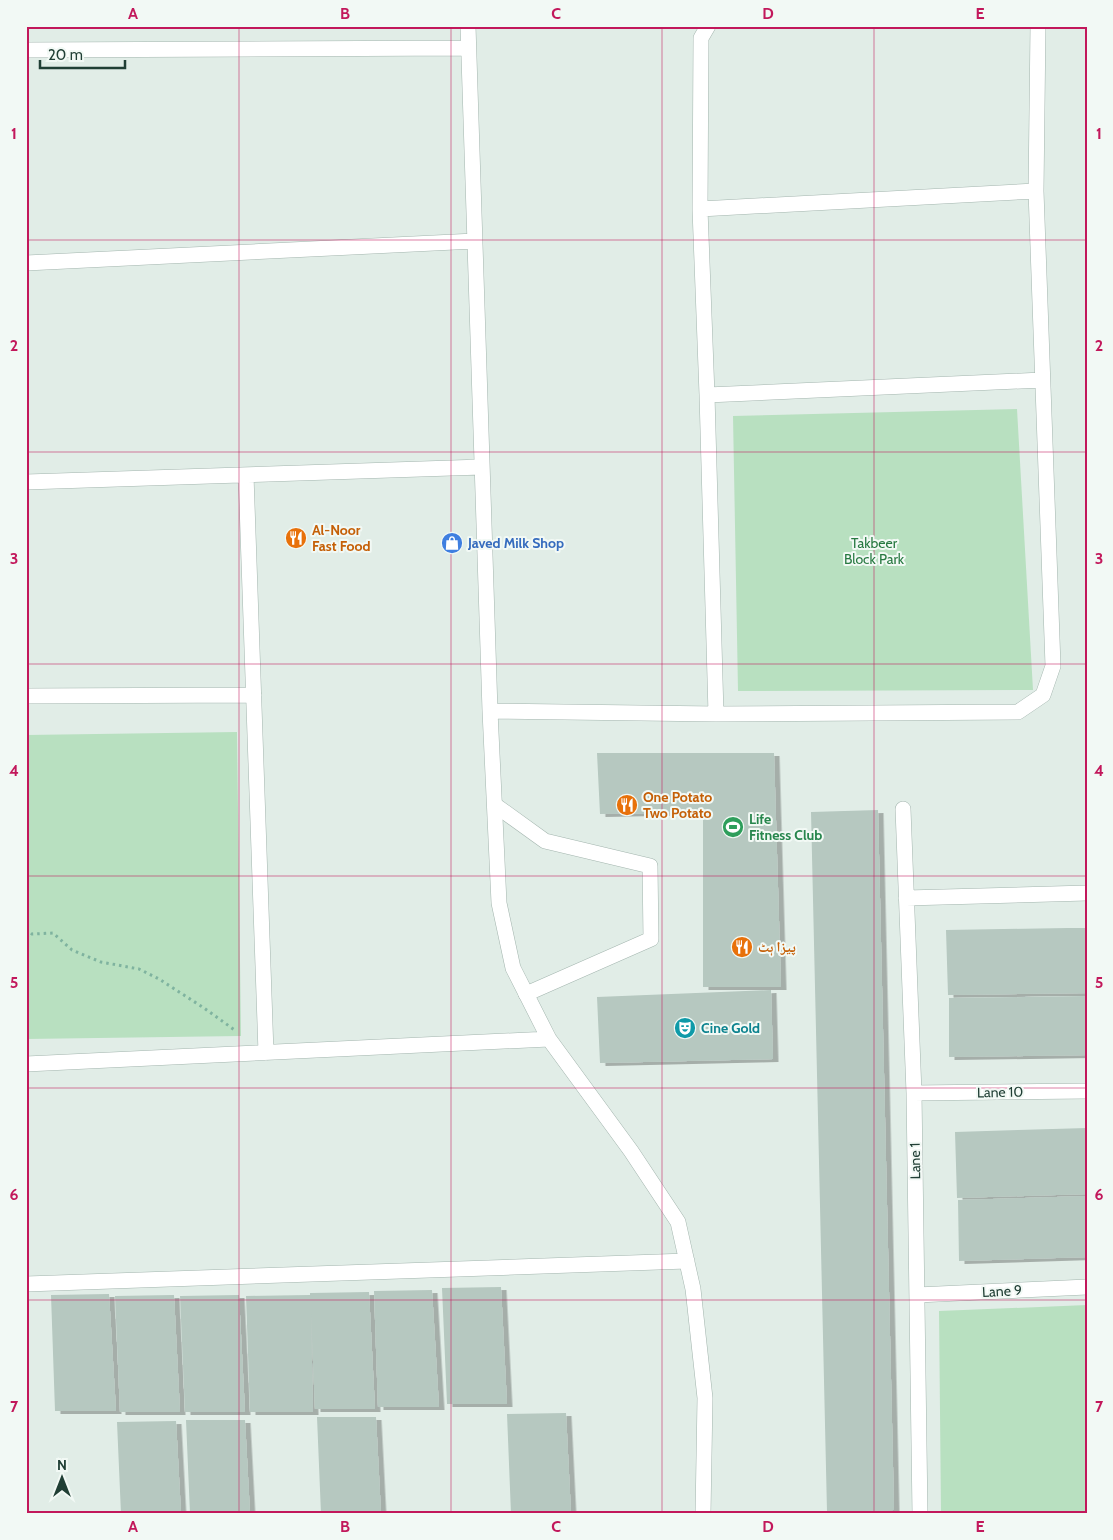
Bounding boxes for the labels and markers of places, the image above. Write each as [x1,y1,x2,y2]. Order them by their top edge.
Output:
place label: Al-Noor Fast Food [312,521,370,555]
restaurant icon: Al-Noor Fast Food [284,526,308,550]
shop icon: Javed Milk Shop [440,531,464,555]
place label: Javed Milk Shop [467,534,564,552]
place label: One Potato Two Potato [643,788,712,822]
restaurant icon: One Potato Two Potato [615,793,639,817]
place label: Life Fitness Club [749,810,822,844]
sports icon: Life Fitness Club [721,815,745,839]
restaurant icon: پیزا ہٹ [730,935,754,959]
place label: پیزا ہٹ [758,938,796,956]
theatre icon: Cine Gold [673,1016,697,1040]
place label: Cine Gold [701,1019,760,1037]

